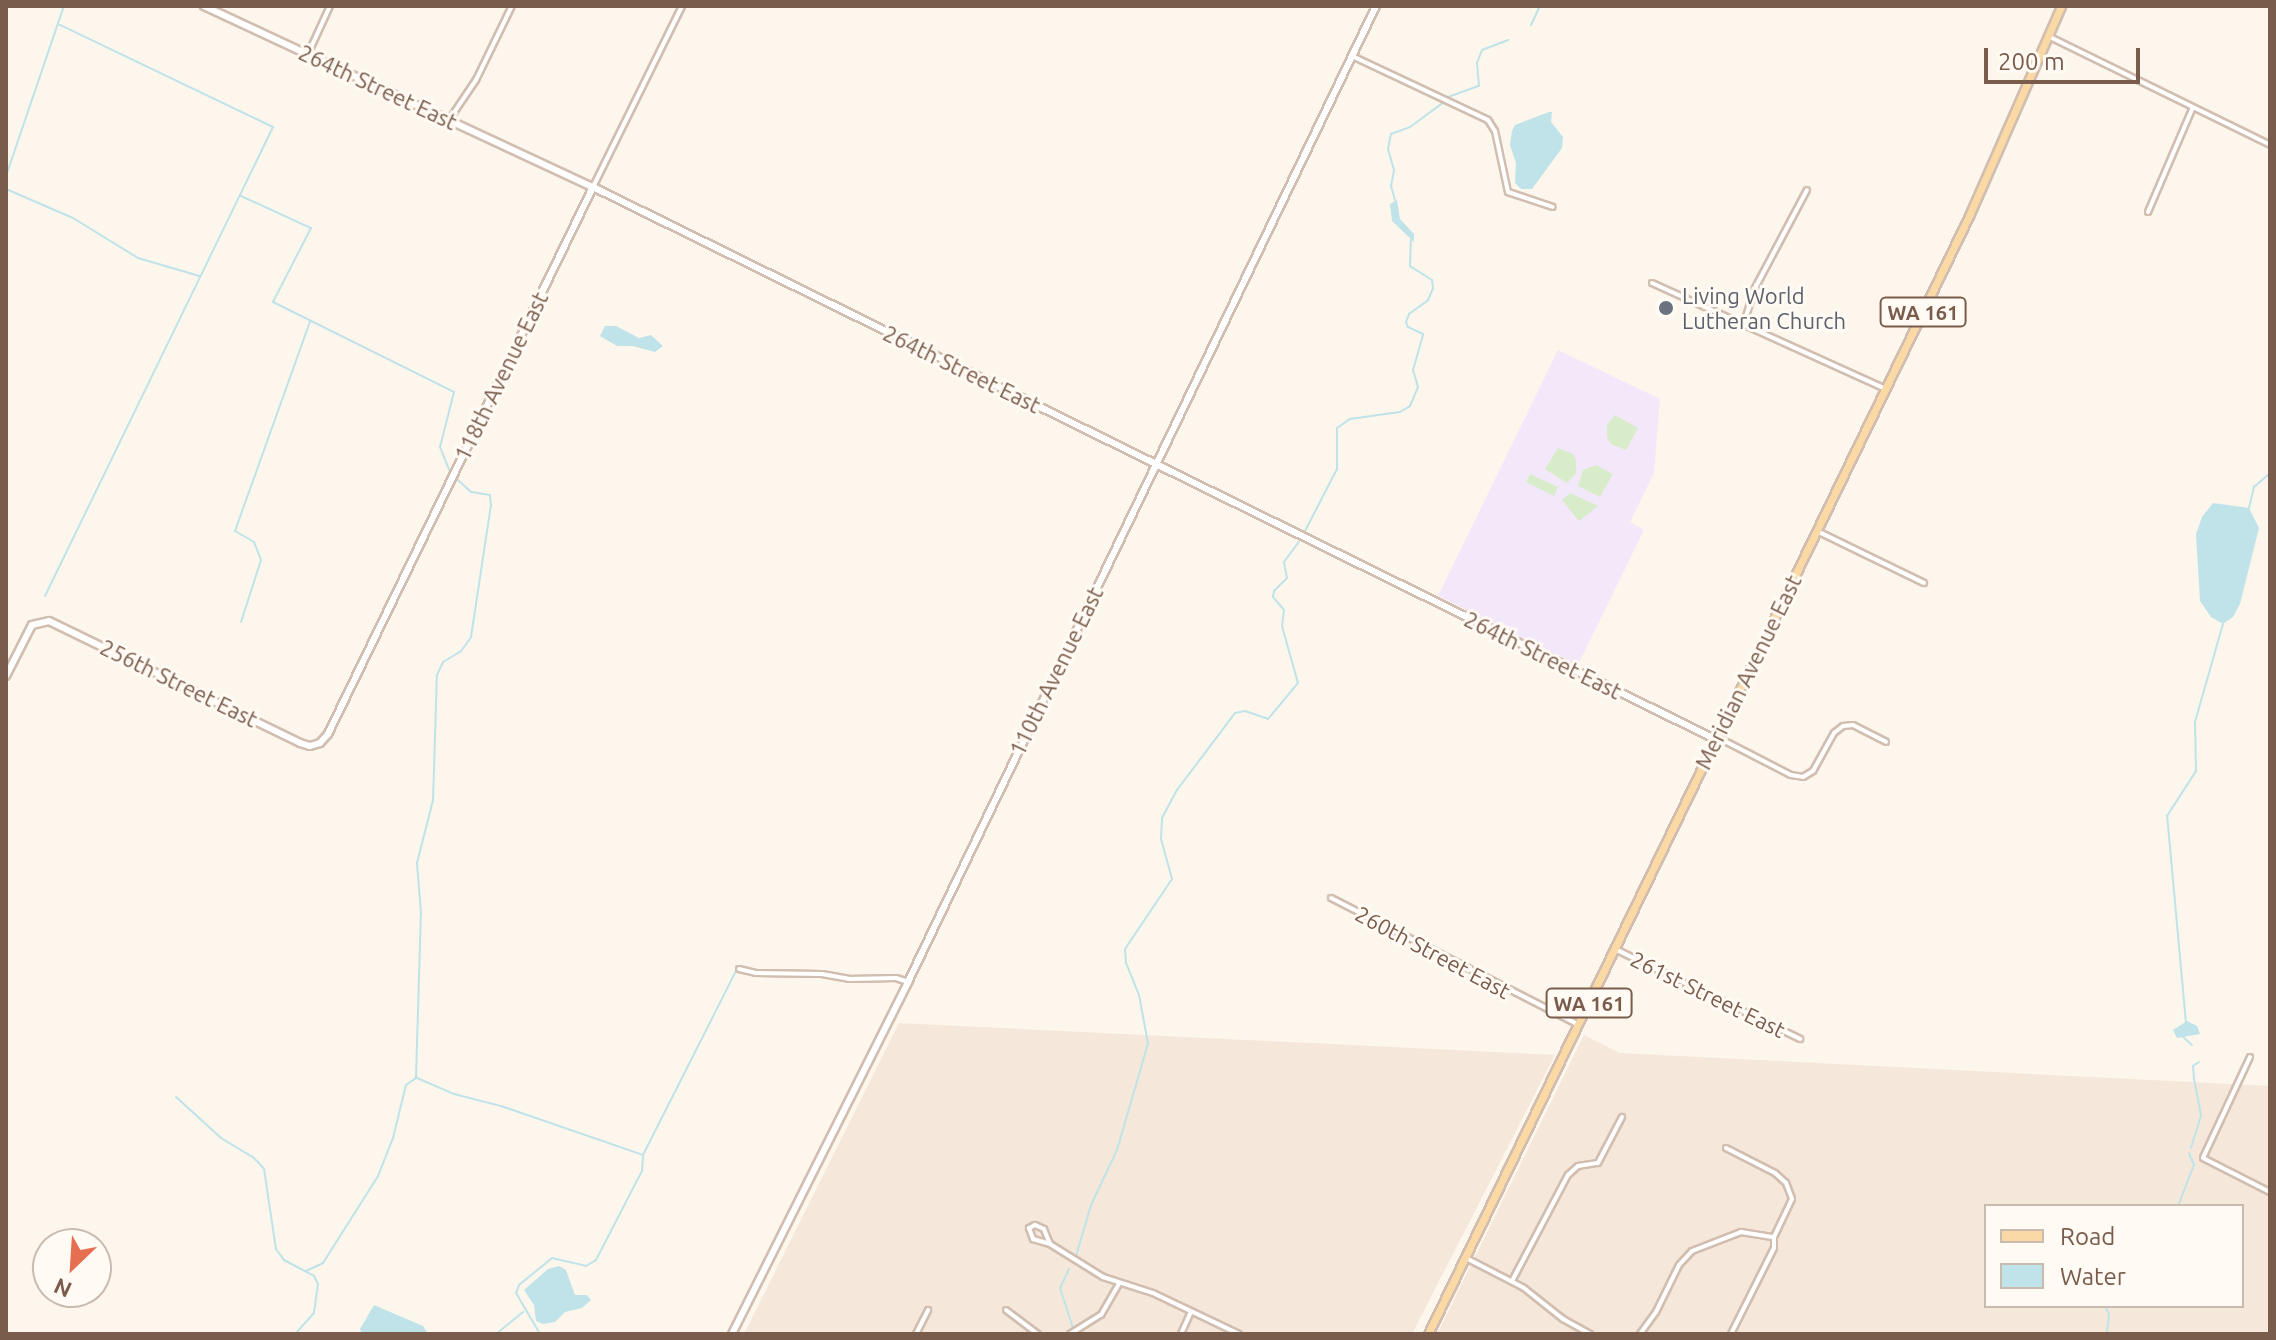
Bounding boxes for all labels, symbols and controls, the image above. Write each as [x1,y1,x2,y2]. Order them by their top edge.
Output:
scale bar [1988,32,2144,82]
street label: 264th Street East [295,39,461,135]
text: 200 m [1998,48,2065,75]
place label: Living World Lutheran Church [1682,282,1846,334]
street label: 118th Avenue East [449,287,553,465]
road number: WA 161 [1879,296,1967,328]
marker: Living World Lutheran Church [1657,299,1675,317]
street label: 264th Street East [879,319,1045,419]
street label: Meridian Avenue East [1689,570,1807,774]
street label: 110th Avenue East [1004,582,1108,760]
street label: 264th Street East [1460,605,1626,705]
street label: 256th Street East [96,633,262,733]
street label: 260th Street East [1351,900,1515,1004]
street label: 261st Street East [1626,945,1790,1043]
road number: WA 161 [1545,987,1633,1019]
legend [1984,1204,2244,1308]
text: Road [2060,1223,2115,1250]
north arrow [32,1228,112,1308]
text: Water [2060,1263,2126,1290]
text: N [50,1274,75,1303]

